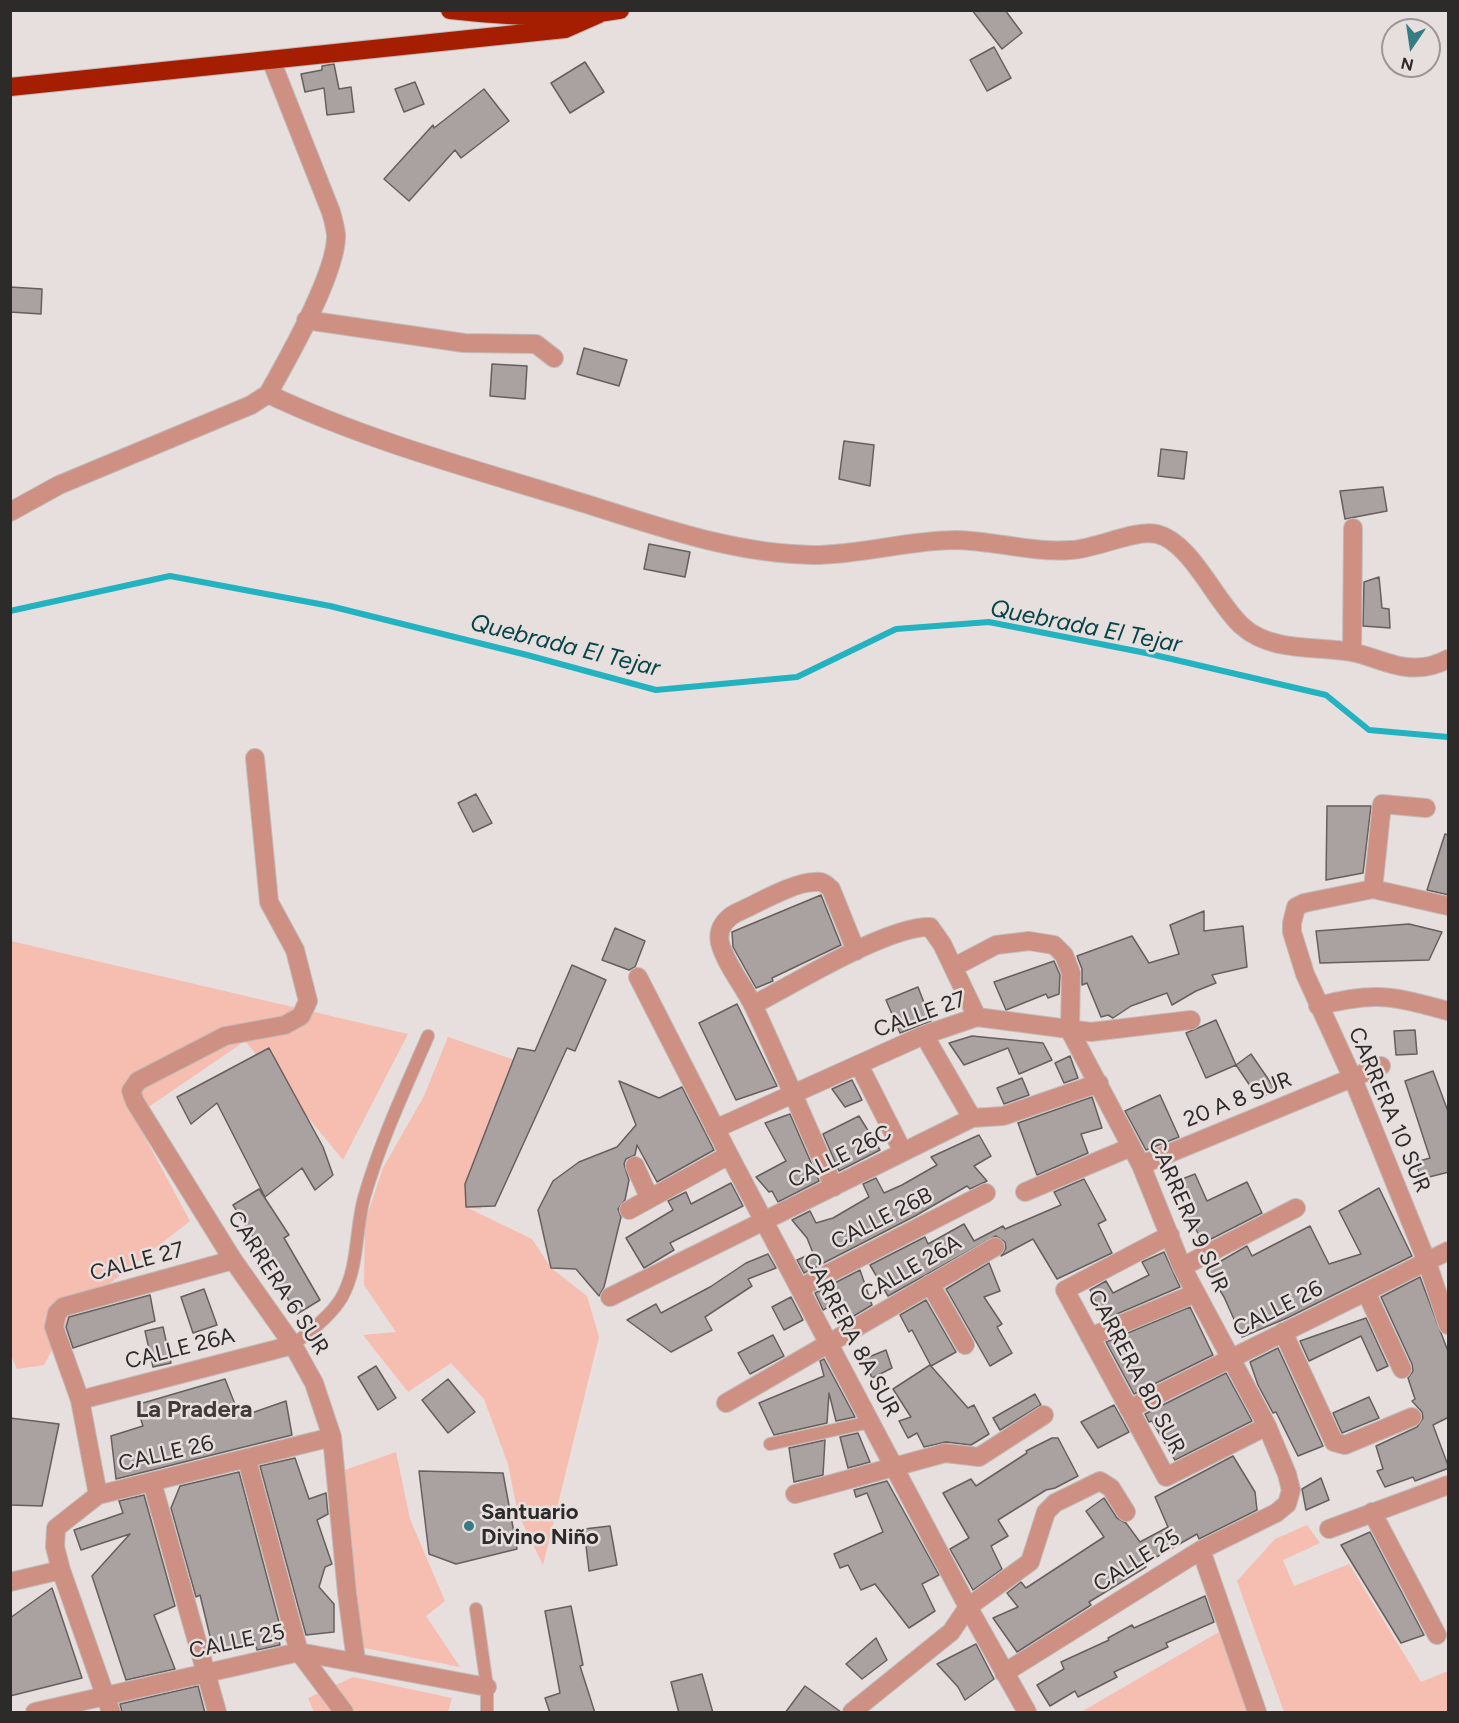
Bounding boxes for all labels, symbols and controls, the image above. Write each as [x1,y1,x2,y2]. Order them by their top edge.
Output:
north arrow [1381,18,1441,78]
text: N [1399,53,1415,75]
water label: Quebrada El Tejar [988,594,1184,660]
water label: Quebrada El Tejar [467,609,663,683]
street label: CALLE 27 [870,986,970,1044]
street label: CARRERA 10 SUR [1342,1023,1436,1197]
street label: 20 A 8 SUR [1180,1066,1296,1134]
street label: CALLE 26C [784,1120,896,1194]
street label: CARRERA 9 SUR [1142,1134,1234,1296]
street label: CALLE 26B [827,1182,937,1256]
street label: CARRERA 6 SUR [222,1206,334,1360]
street label: CALLE 26A [856,1230,966,1308]
street label: CALLE 27 [87,1237,187,1287]
street label: CARRERA 8A SUR [797,1248,905,1422]
street label: CALLE 26 [1229,1275,1327,1343]
street label: CARRERA 8D SUR [1082,1285,1190,1459]
street label: CALLE 26A [123,1323,237,1375]
district label: La Pradera [135,1396,253,1424]
street label: CALLE 26 [116,1430,216,1478]
place label: Santuario Divino Niño [481,1500,599,1552]
marker: Santuario Divino Niño [462,1519,476,1533]
street label: CALLE 25 [1089,1524,1185,1598]
street label: CALLE 25 [187,1619,287,1665]

